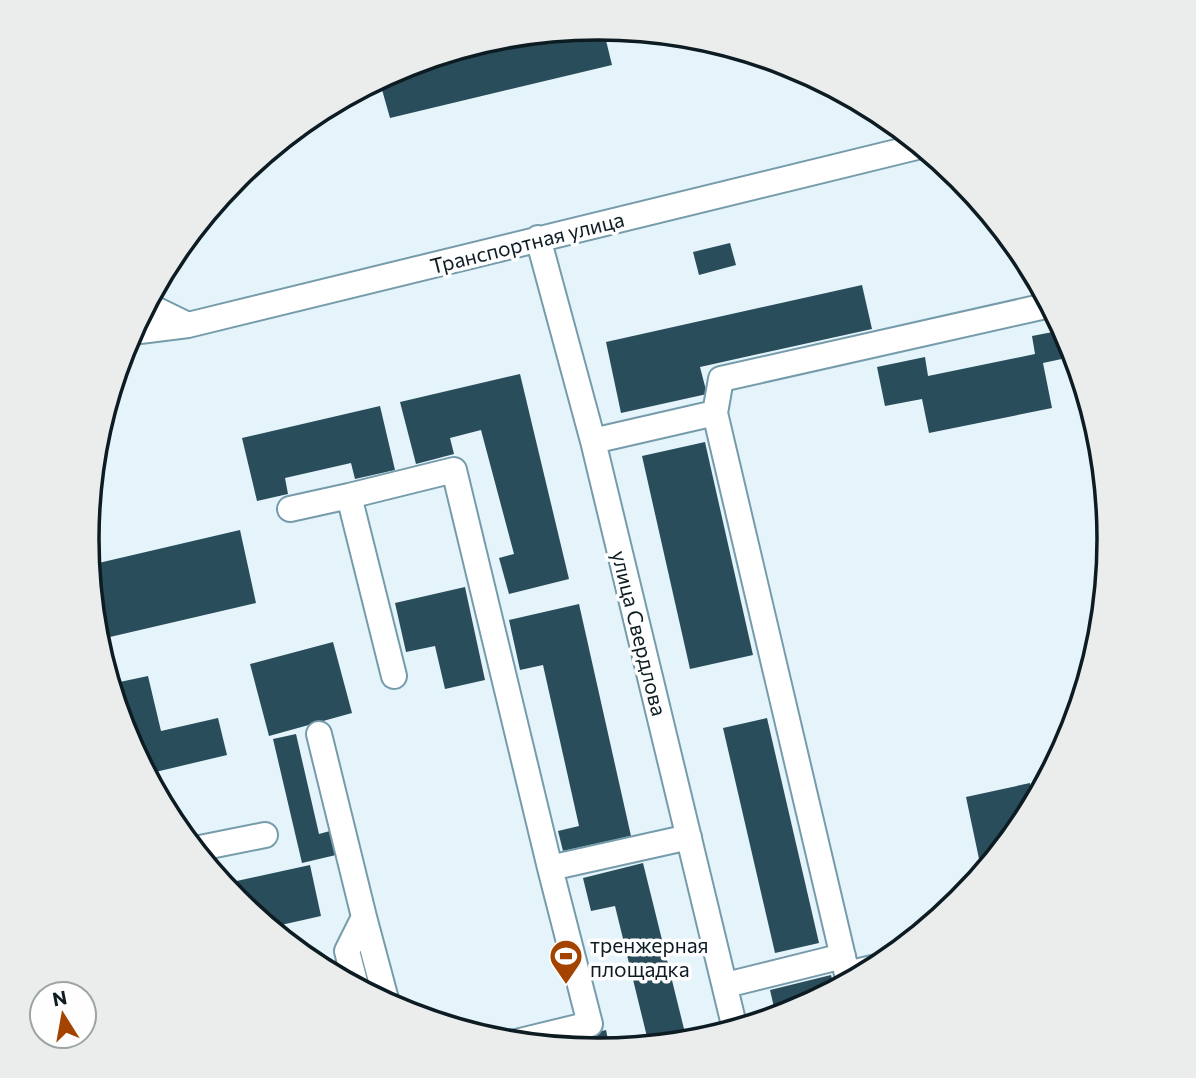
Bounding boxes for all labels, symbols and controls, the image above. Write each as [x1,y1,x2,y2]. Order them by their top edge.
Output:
street label: Транспортная улица [427,206,627,278]
street label: улица Свердлова [607,548,673,718]
place label: тренжерная площадка [590,932,709,981]
sports icon: тренжерная площадка [547,937,585,986]
north arrow [28,980,98,1050]
text: N [50,985,69,1010]

